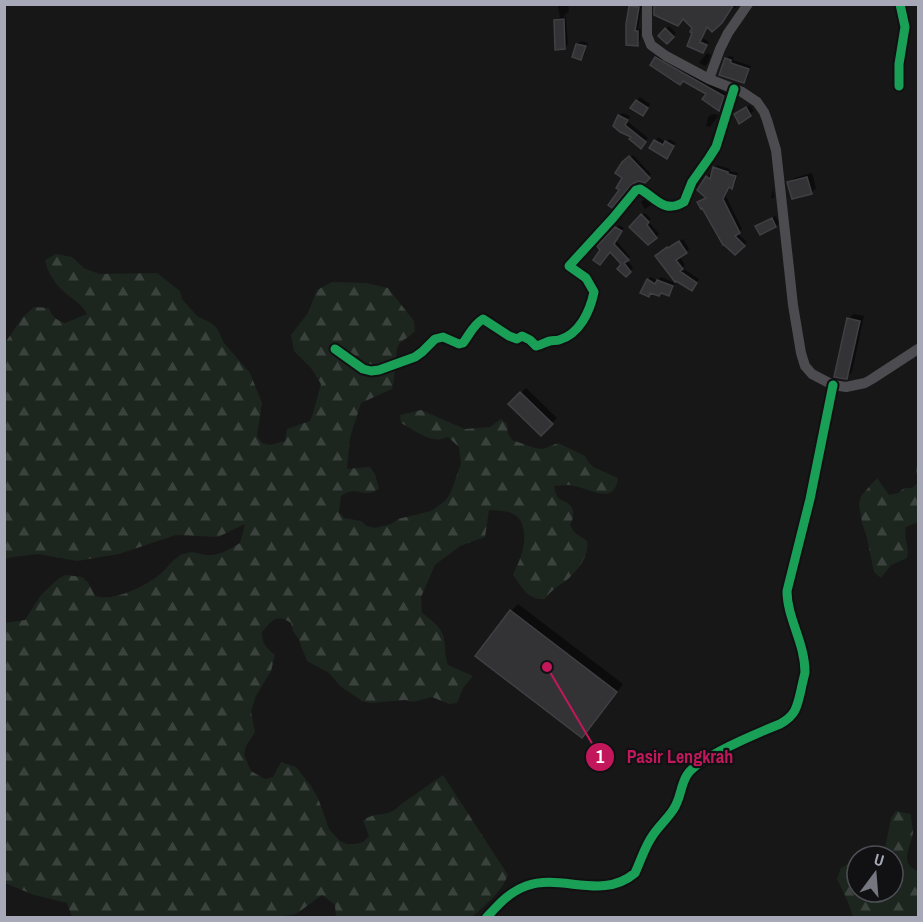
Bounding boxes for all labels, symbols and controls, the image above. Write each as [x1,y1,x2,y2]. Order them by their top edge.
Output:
callout: Pasir Lengkrah [585,739,745,775]
text: 1 [596,744,605,769]
text: Pasir Lengkrah [627,744,733,769]
north arrow [845,844,905,904]
text: U [872,848,887,871]

